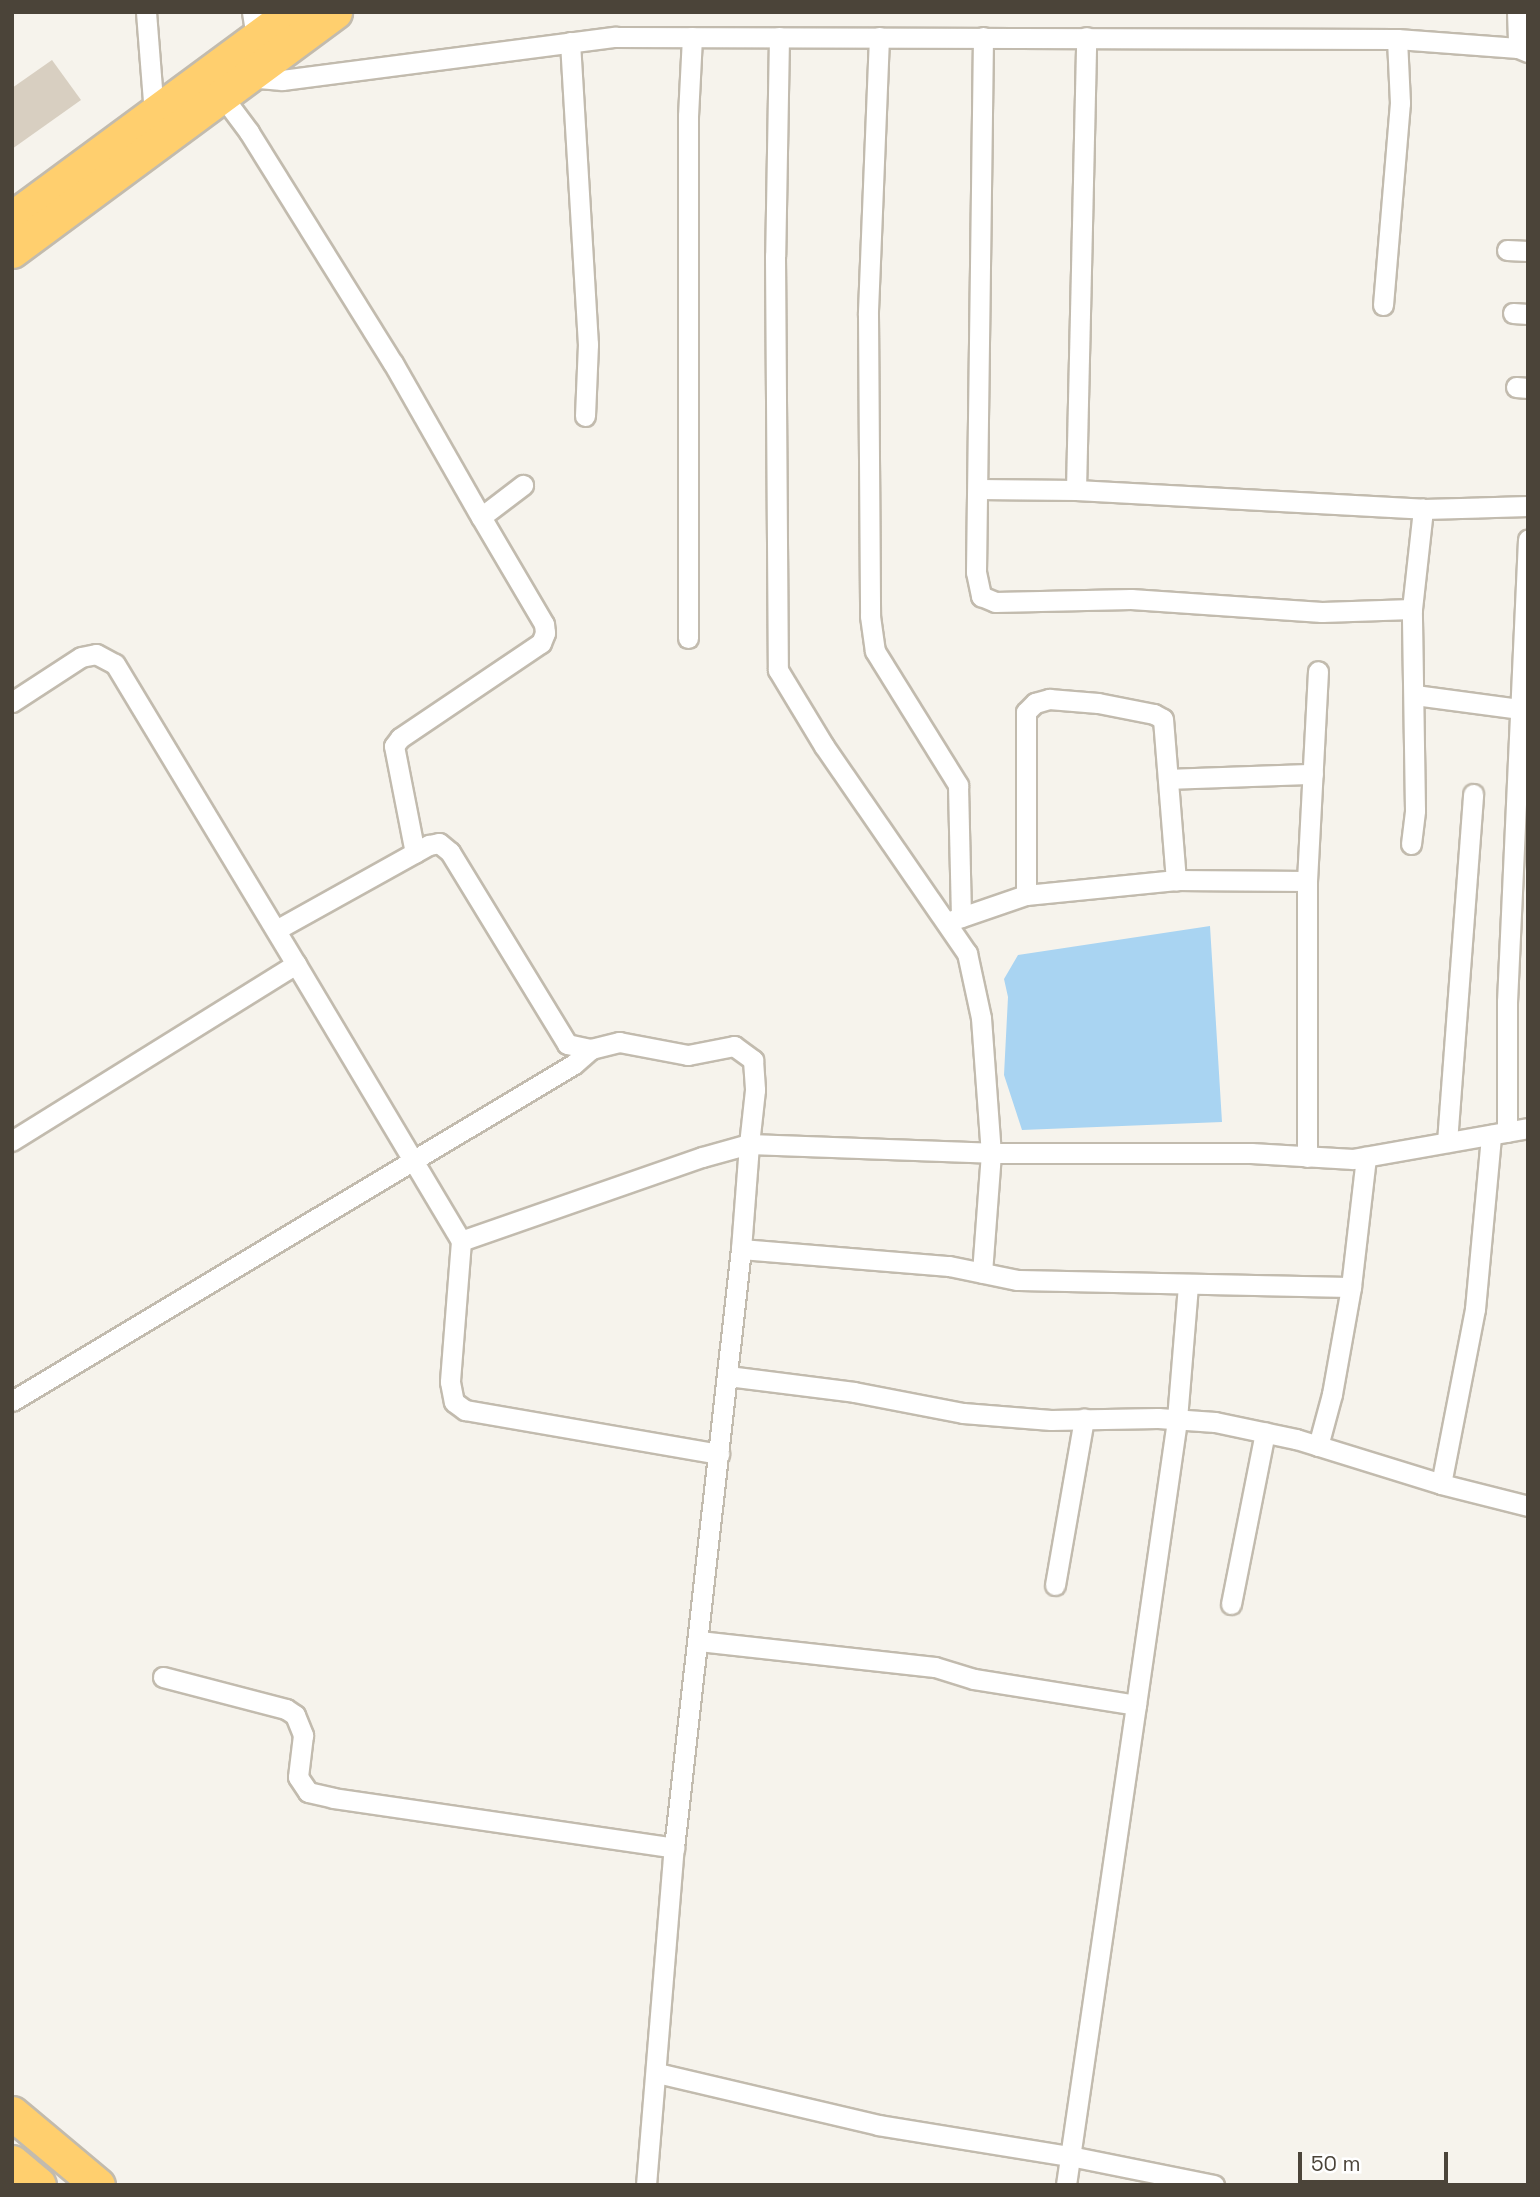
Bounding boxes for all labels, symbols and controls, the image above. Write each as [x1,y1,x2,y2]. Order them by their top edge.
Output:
scale bar [1302,2138,1452,2182]
text: 50 m [1311,2150,1361,2177]

